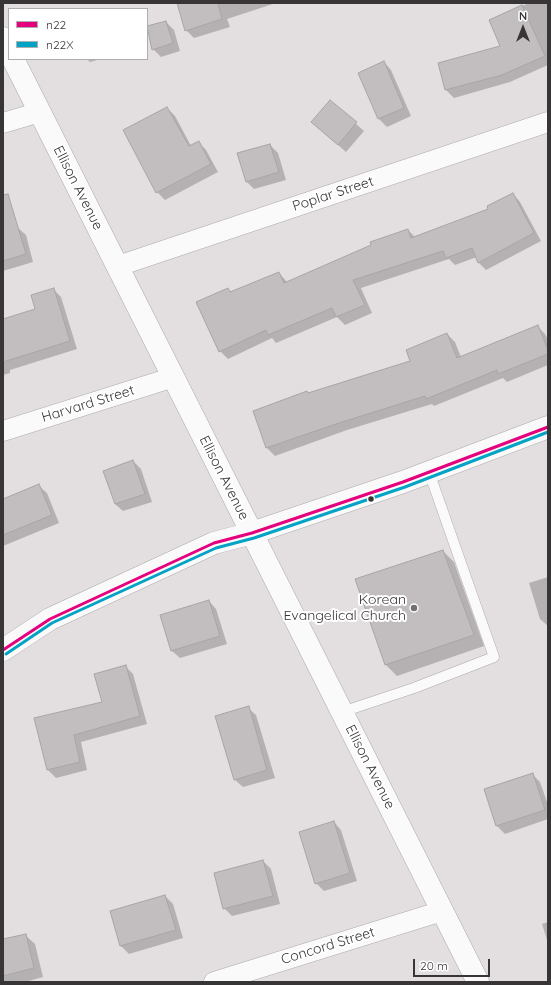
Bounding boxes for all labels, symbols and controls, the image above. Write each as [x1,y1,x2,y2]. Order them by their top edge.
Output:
legend [8,8,148,60]
north arrow [503,8,543,48]
text: N [519,9,527,23]
text: n22 [46,17,66,32]
text: n22X [46,37,74,52]
street label: Ellison Avenue [50,143,106,233]
street label: Poplar Street [290,173,376,215]
street label: Harvard Street [40,382,136,426]
street label: Ellison Avenue [196,433,252,523]
unlabelled marker [366,494,376,504]
place label: Korean Evangelical Church [284,592,406,624]
marker: Korean Evangelical Church [409,603,419,613]
street label: Ellison Avenue [342,722,398,812]
street label: Concord Street [279,924,377,968]
scale bar [415,951,492,977]
text: 20 m [420,958,448,973]

